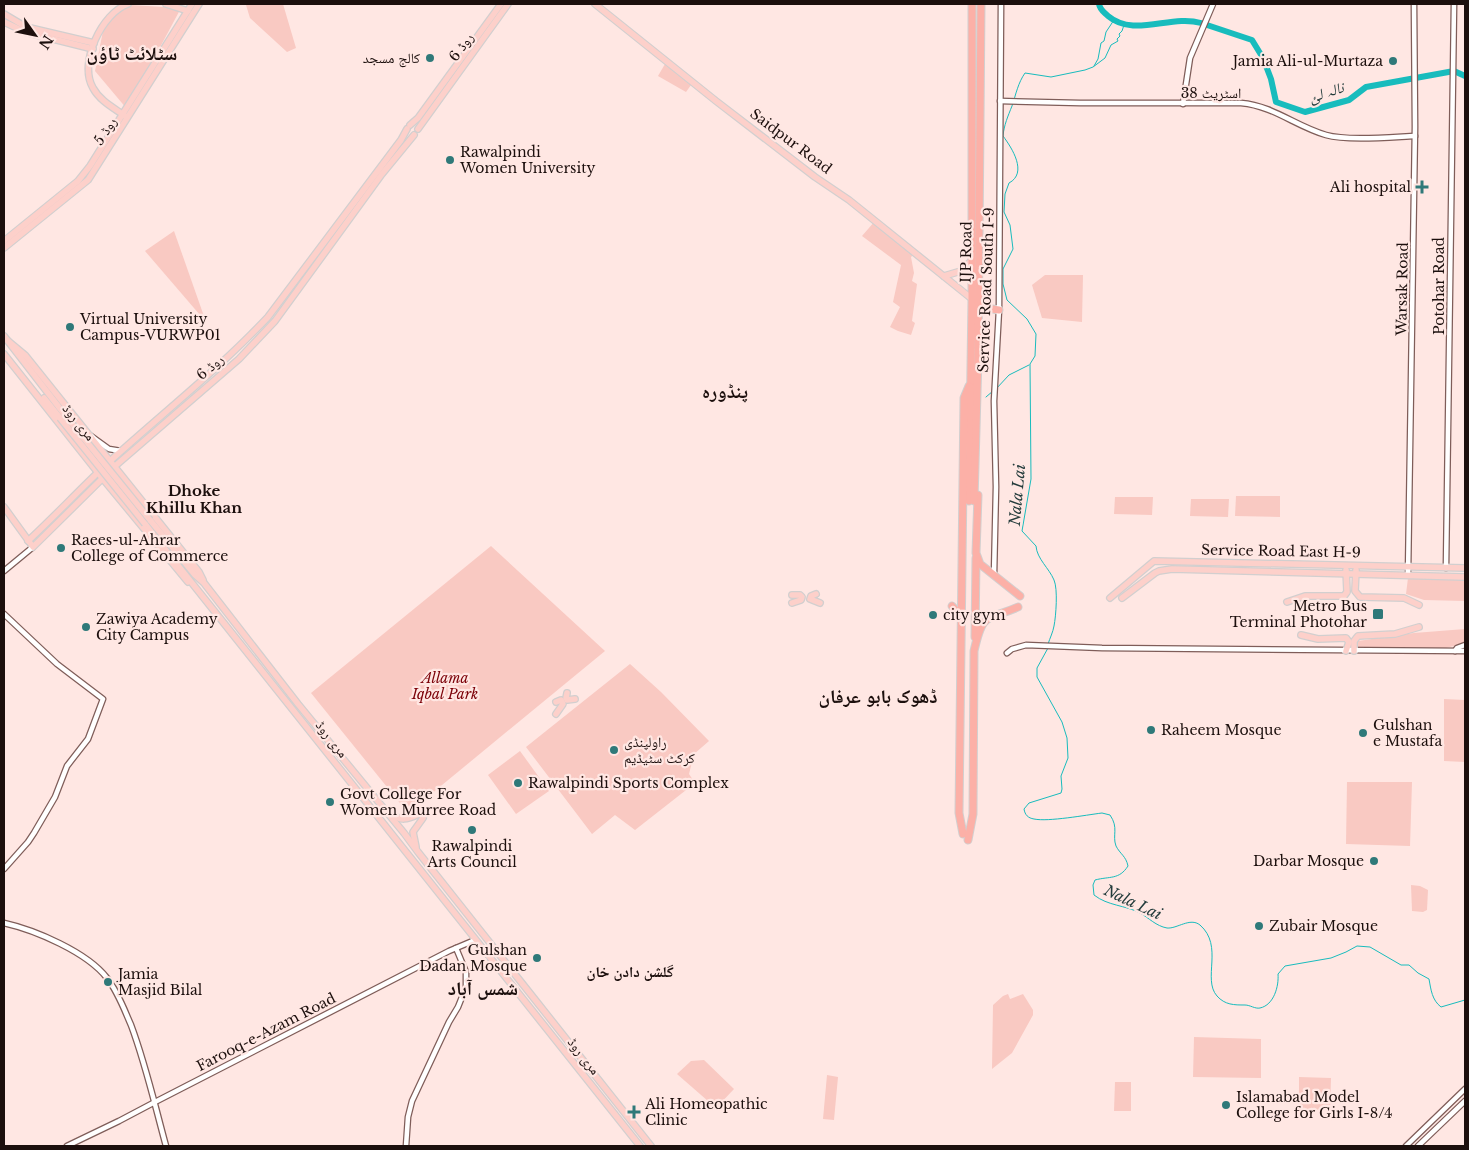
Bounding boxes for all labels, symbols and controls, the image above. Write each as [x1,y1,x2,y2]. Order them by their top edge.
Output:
north arrow [10,10,60,60]
street label: روڈ 6 [445,29,477,65]
text: N [35,32,57,53]
district label: سٹلائٹ ٹاؤن [87,42,177,65]
place label: کالج مسجد [363,49,420,68]
marker: کالج مسجد [424,52,436,64]
place label: Jamia Ali-ul-Murtaza [1231,52,1383,70]
marker: Jamia Ali-ul-Murtaza [1387,55,1399,67]
water label: نالہ لئ [1306,77,1349,107]
street label: اسٹریٹ 38 [1181,84,1241,102]
street label: Saidpur Road [747,104,836,178]
street label: روڈ 5 [89,114,121,148]
place label: Rawalpindi Women University [459,143,596,177]
marker: Rawalpindi Women University [444,154,456,166]
place label: Ali hospital [1329,178,1411,196]
marker: Ali hospital [1415,180,1429,194]
street label: Service Road South I-9 [974,207,998,373]
street label: IJP Road [956,220,976,283]
street label: Potohar Road [1430,237,1448,335]
street label: Warsak Road [1392,242,1412,337]
place label: Virtual University Campus-VURWP01 [79,310,221,344]
marker: Virtual University Campus-VURWP01 [64,321,76,333]
street label: روڈ 6 [192,350,228,384]
district label: پنڈورہ [702,380,748,403]
street label: مری روڈ [59,400,99,444]
water label: Nala Lai [1005,463,1029,528]
district label: Dhoke Khillu Khan [146,481,242,517]
place label: Raees-ul-Ahrar College of Commerce [71,531,228,565]
street label: Service Road East H-9 [1201,541,1361,561]
marker: Raees-ul-Ahrar College of Commerce [55,542,67,554]
place label: Metro Bus Terminal Photohar [1230,597,1367,631]
place label: city gym [943,606,1005,624]
marker: Metro Bus Terminal Photohar [1371,607,1385,621]
marker: city gym [927,609,939,621]
place label: Zawiya Academy City Campus [96,610,218,644]
marker: Zawiya Academy City Campus [80,621,92,633]
park label: Allama Iqbal Park [411,669,478,703]
district label: ڈھوک بابو عرفان [818,685,938,708]
place label: Gulshan e Mustafa [1373,716,1443,750]
street label: مری روڈ [312,717,352,761]
place label: Raheem Mosque [1161,721,1281,739]
marker: Raheem Mosque [1145,724,1157,736]
marker: Gulshan e Mustafa [1357,727,1369,739]
place label: راولپنڈی کرکٹ سٹیڈیم [624,733,695,768]
marker: راولپنڈی کرکٹ سٹیڈیم [608,744,620,756]
place label: Rawalpindi Sports Complex [528,774,729,792]
marker: Rawalpindi Sports Complex [512,777,524,789]
place label: Govt College For Women Murree Road [339,785,497,819]
marker: Govt College For Women Murree Road [324,796,336,808]
marker: Rawalpindi Arts Council [466,824,478,836]
place label: Rawalpindi Arts Council [426,837,517,871]
place label: Darbar Mosque [1253,852,1364,870]
marker: Darbar Mosque [1368,855,1380,867]
water label: Nala Lai [1100,880,1166,924]
place label: Zubair Mosque [1269,917,1378,935]
marker: Zubair Mosque [1253,920,1265,932]
place label: Gulshan Dadan Mosque [419,941,527,975]
marker: Gulshan Dadan Mosque [531,952,543,964]
district label: گلشن دادن خان [586,962,674,981]
place label: Jamia Masjid Bilal [116,965,203,999]
marker: Jamia Masjid Bilal [102,976,114,988]
district label: شمس آباد [448,977,518,1000]
street label: Farooq-e-Azam Road [193,989,339,1075]
street label: مری روڈ [564,1034,604,1078]
place label: Islamabad Model College for Girls I-8/4 [1236,1088,1392,1122]
place label: Ali Homeopathic Clinic [644,1095,768,1129]
marker: Islamabad Model College for Girls I-8/4 [1220,1099,1232,1111]
marker: Ali Homeopathic Clinic [627,1105,641,1119]

